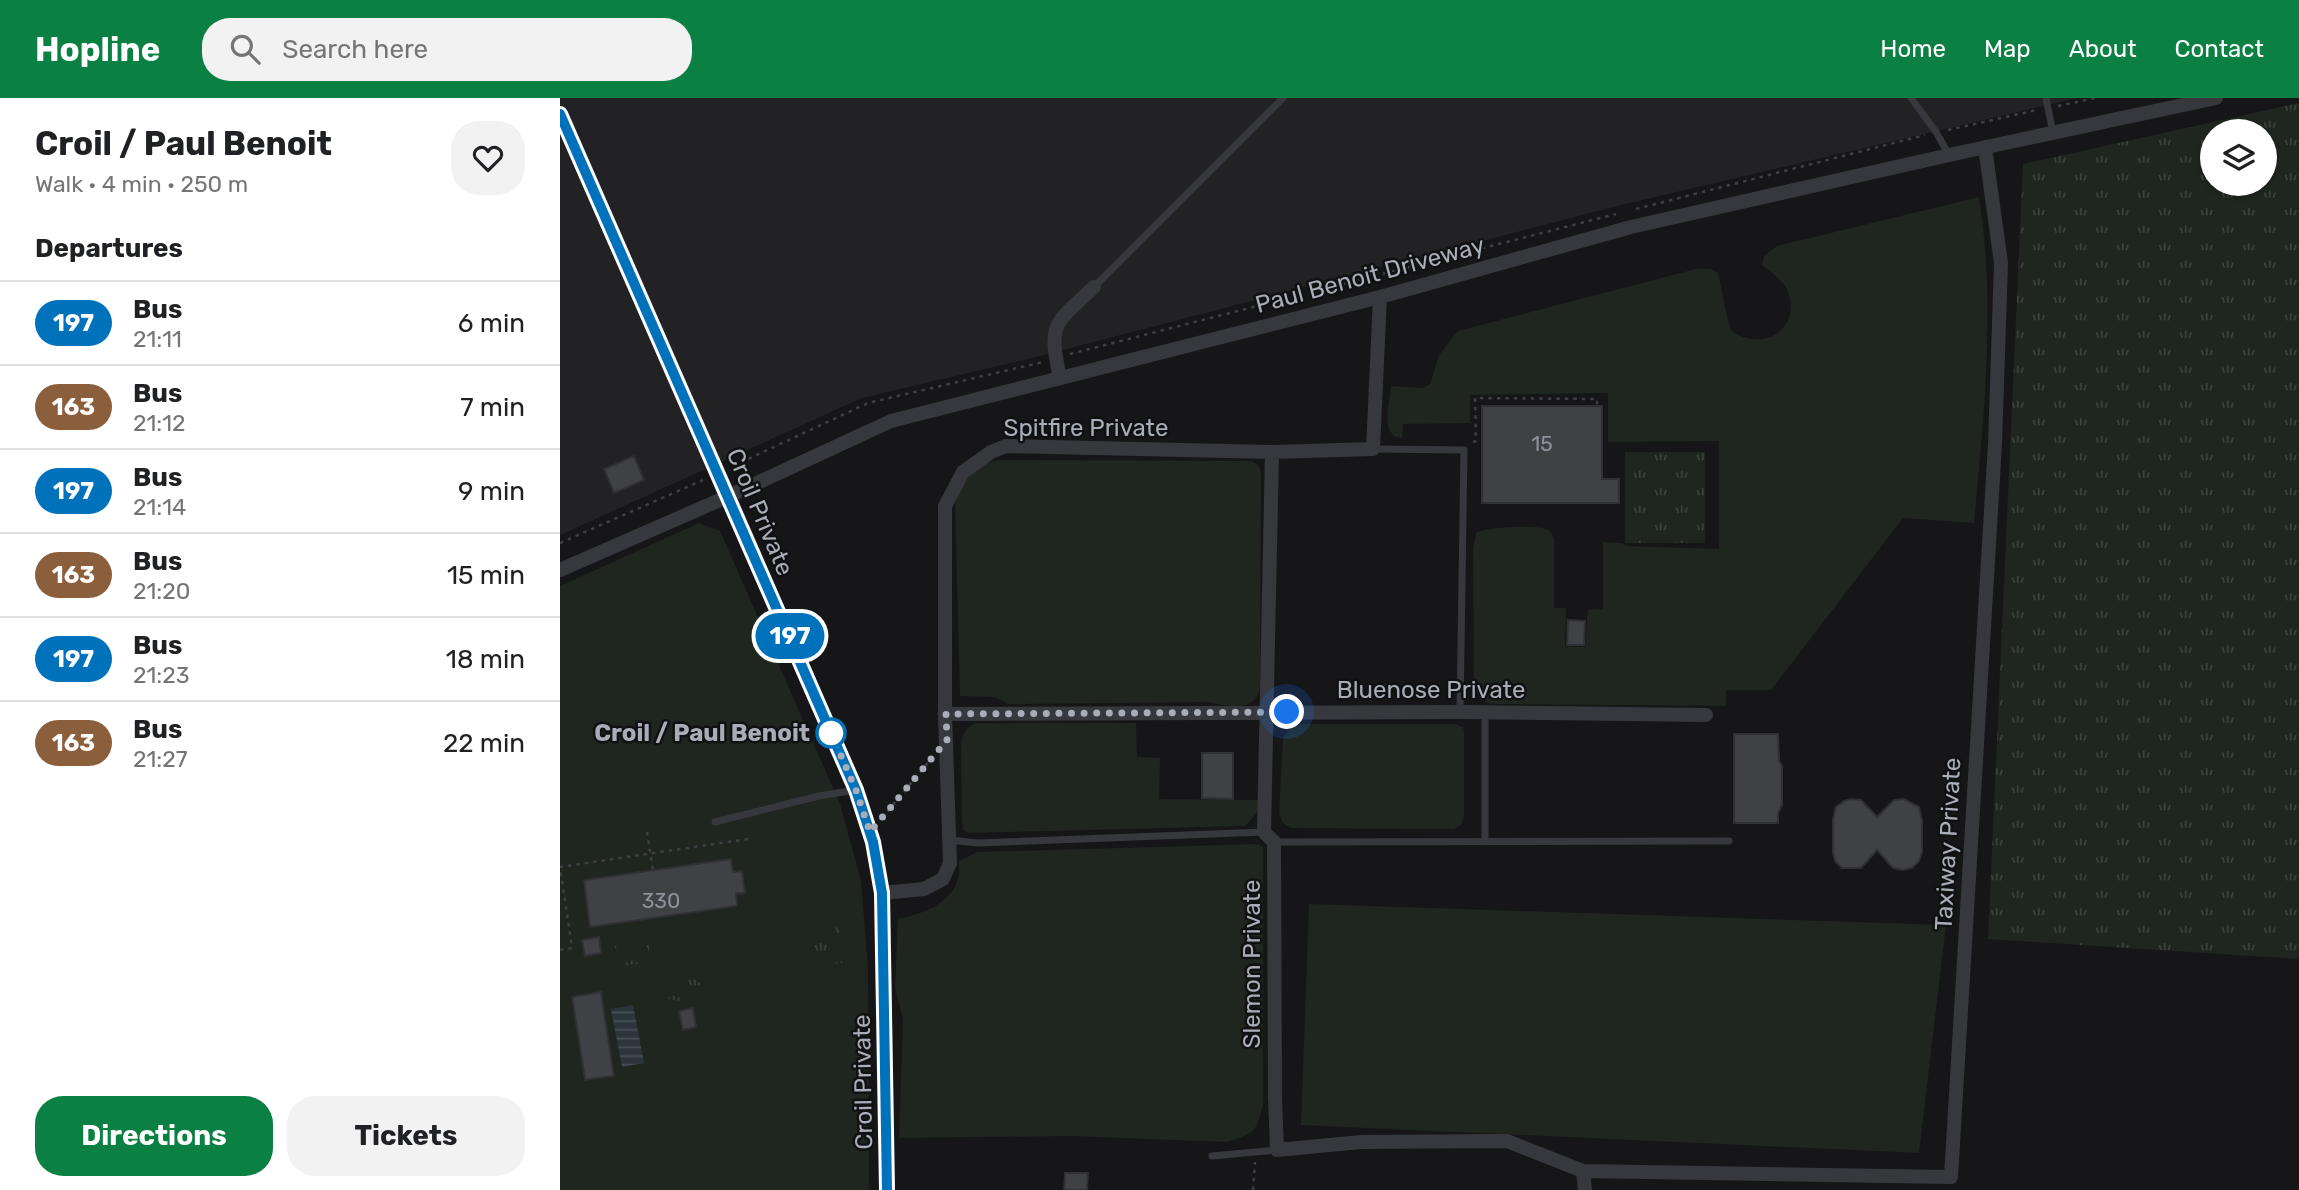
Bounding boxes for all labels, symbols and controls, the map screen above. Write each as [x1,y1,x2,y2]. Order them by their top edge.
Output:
search box [202,18,692,81]
text: Hopline [35,30,160,69]
icon: search [226,30,264,68]
text: Search here [282,34,428,65]
text: Home [1880,35,1946,63]
text: Map [1984,35,2031,63]
text: About [2069,35,2137,63]
text: Contact [2175,35,2264,63]
map controls [2200,119,2277,196]
button: layers [2200,119,2277,196]
button: heart [451,121,525,195]
text: Croil / Paul Benoit [35,124,332,163]
text: Walk · 4 min · 250 m [35,170,248,198]
street label: Paul Benoit Driveway [1252,231,1488,319]
text: Departures [35,233,183,264]
text: Bus [133,294,182,325]
text: 6 min [458,308,525,339]
text: 197 [53,309,94,337]
text: 21:11 [133,325,182,353]
text: Bus [133,378,182,409]
text: 7 min [460,392,525,423]
text: 163 [52,393,95,421]
text: 21:12 [133,409,186,437]
street label: Spitfire Private [1004,414,1168,442]
house number: 15 [1531,431,1553,456]
street label: Croil Private [721,444,799,580]
text: Bus [133,462,182,493]
text: 9 min [458,476,525,507]
text: 197 [53,477,94,505]
text: 21:14 [133,493,186,521]
text: Bus [133,546,182,577]
text: 15 min [447,560,525,591]
text: 163 [52,561,95,589]
text: 21:20 [133,577,190,605]
line badge: 197 [750,613,830,659]
text: 197 [769,622,811,650]
text: Bus [133,630,182,661]
text: 18 min [446,644,525,675]
text: 197 [53,645,94,673]
text: 21:23 [133,661,190,689]
street label: Bluenose Private [1337,676,1525,704]
your location [1269,694,1304,729]
text: Bus [133,714,182,745]
marker: Croil / Paul Benoit [816,718,846,748]
place label: Croil / Paul Benoit [594,719,810,747]
text: 22 min [443,728,525,759]
text: 163 [52,729,95,757]
text: 21:27 [133,745,188,773]
street label: Taxiway Private [1929,757,1967,931]
street label: Slemon Private [1238,880,1266,1048]
house number: 330 [642,888,680,913]
street label: Croil Private [848,1014,878,1150]
button: Directions [35,1096,273,1176]
button: Tickets [287,1096,525,1176]

